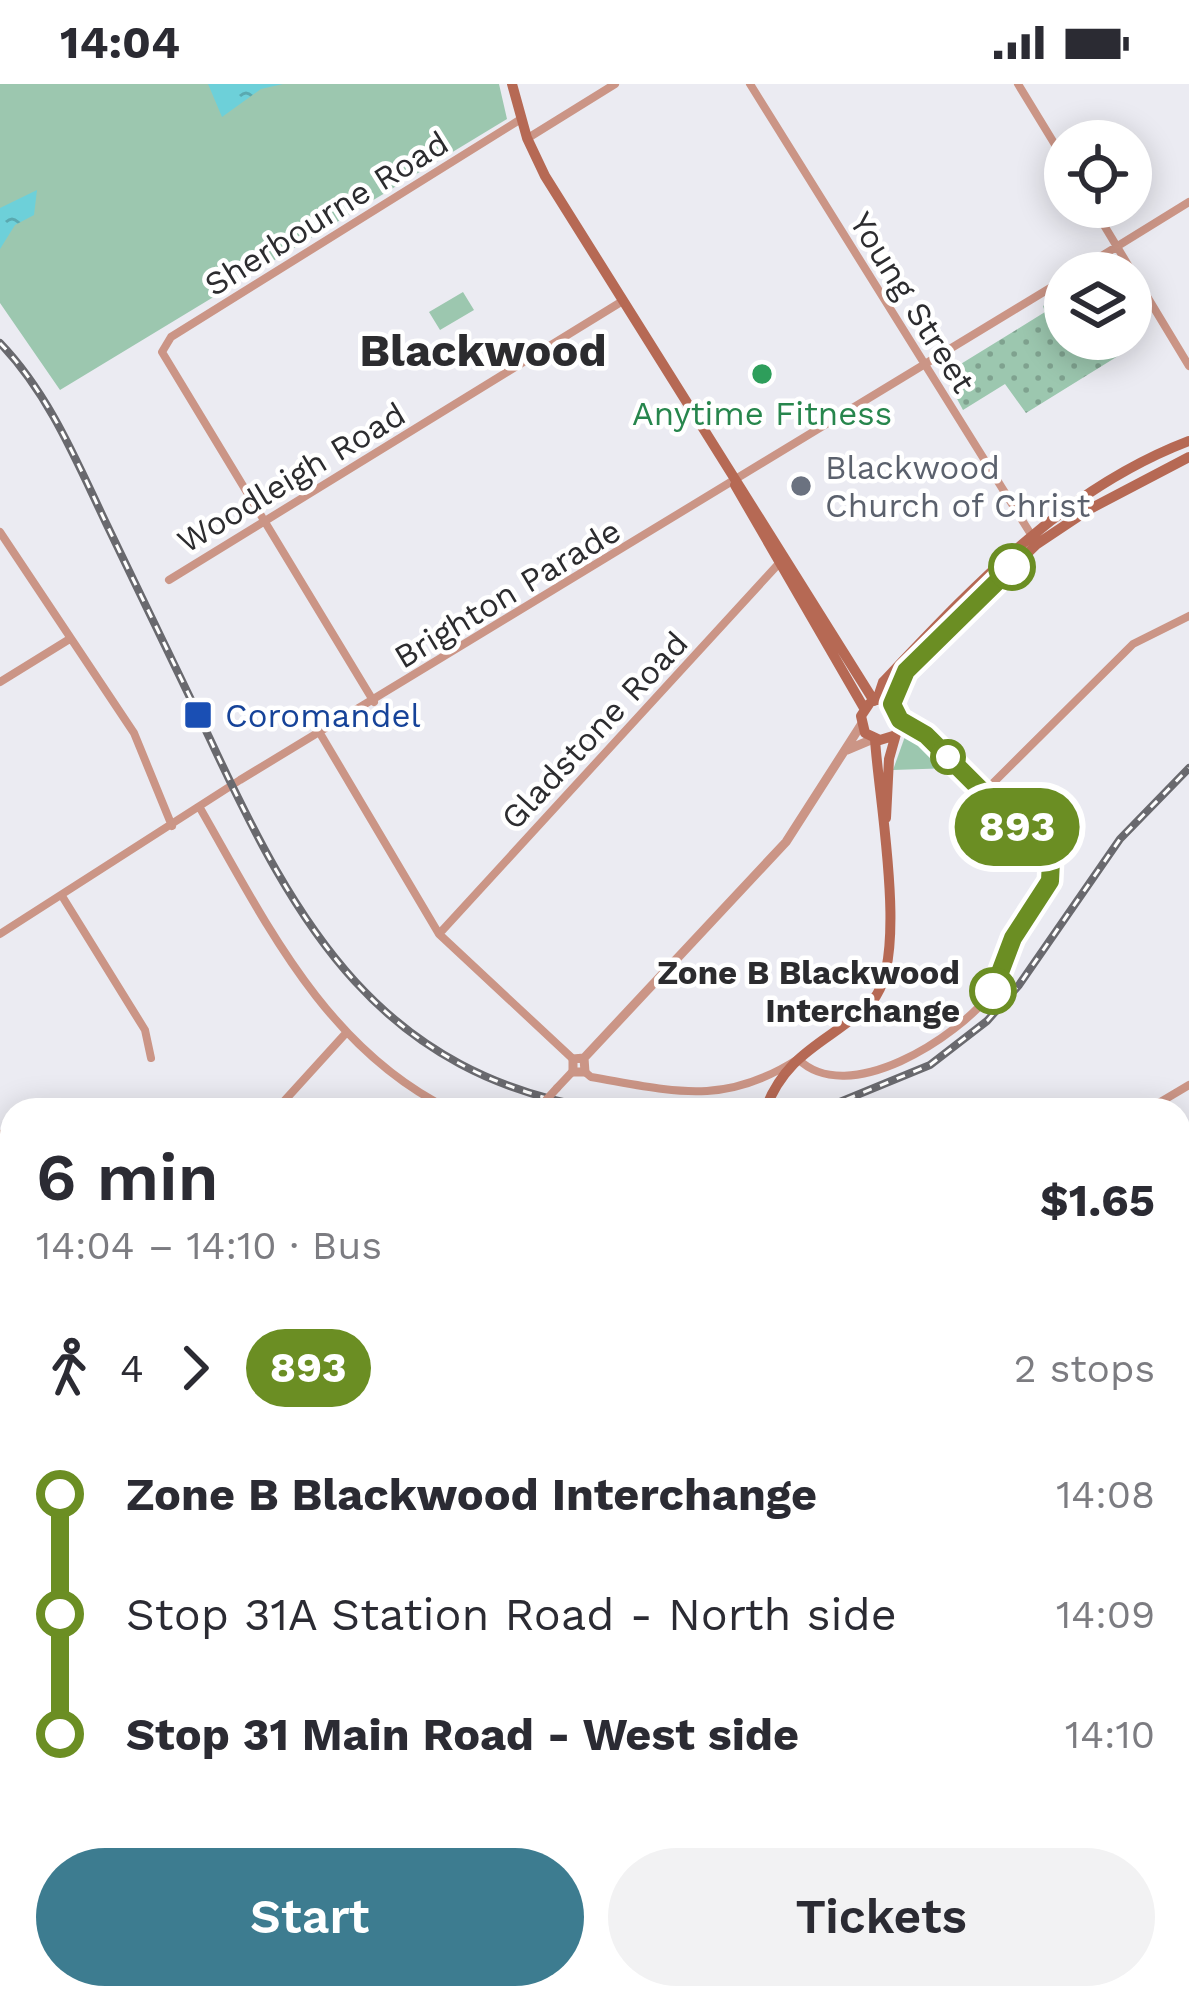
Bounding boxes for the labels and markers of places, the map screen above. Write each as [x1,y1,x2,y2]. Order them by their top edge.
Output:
marker: Anytime Fitness [749,361,775,387]
place label: Anytime Fitness [632,394,892,433]
place label: Blackwood Church of Christ [825,448,1091,525]
marker: Blackwood Church of Christ [788,473,814,499]
unlabelled marker [990,545,1034,589]
place label: Coromandel [225,696,421,735]
marker: Coromandel [182,699,214,731]
unlabelled marker [932,741,964,773]
place label: Zone B Blackwood Interchange [657,953,960,1030]
marker: Zone B Blackwood Interchange [971,969,1015,1013]

